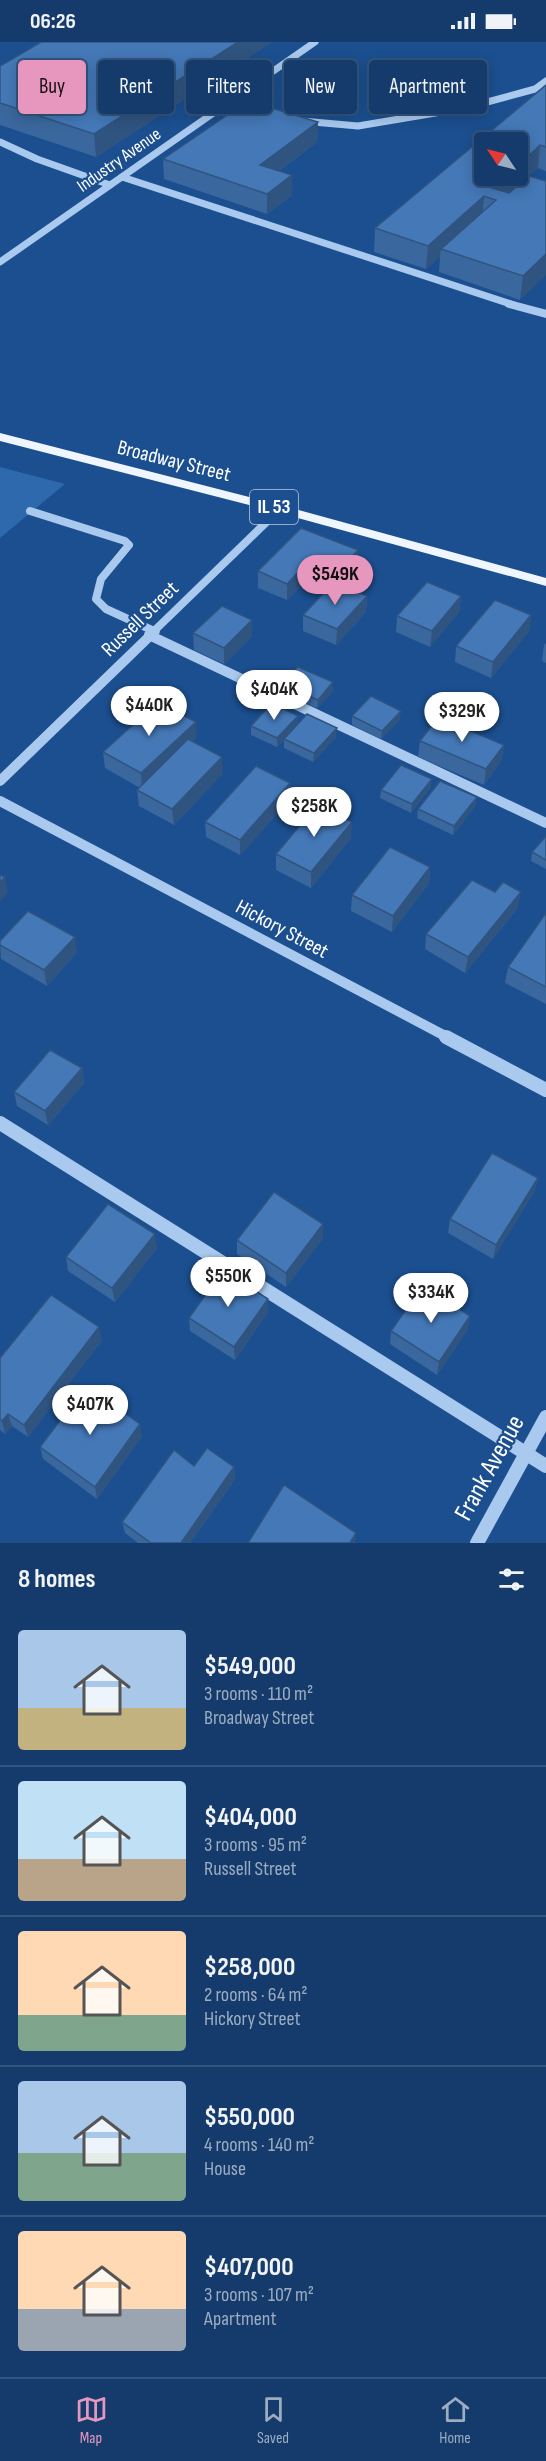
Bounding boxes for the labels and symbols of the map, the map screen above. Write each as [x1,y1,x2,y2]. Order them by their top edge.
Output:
street label: Industry Avenue [73,123,165,197]
north arrow [474,132,528,186]
street label: Broadway Street [115,435,233,487]
road number: IL 53 [250,490,298,524]
pin: $549K [293,555,377,606]
street label: Russell Street [96,576,184,662]
pin: $404K [232,670,316,721]
pin: $440K [107,686,191,737]
pin: $329K [420,692,504,743]
pin: $258K [272,787,356,838]
street label: Hickory Street [231,894,333,964]
pin: $550K [186,1257,270,1308]
pin: $334K [389,1273,473,1324]
pin: $407K [48,1385,132,1436]
street label: Frank Avenue [448,1410,532,1526]

